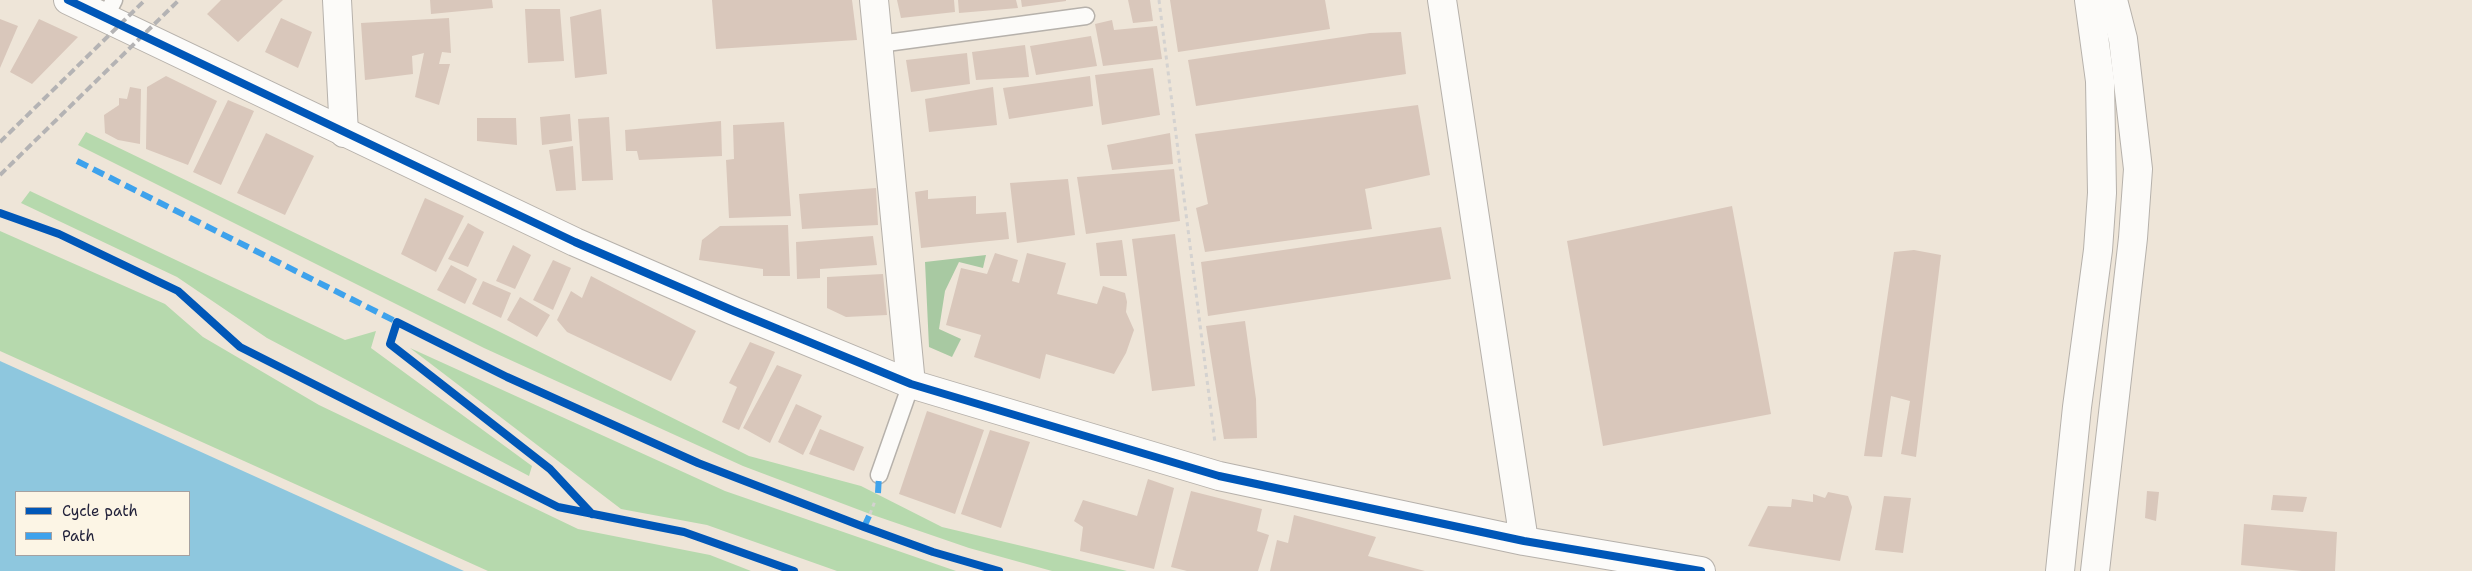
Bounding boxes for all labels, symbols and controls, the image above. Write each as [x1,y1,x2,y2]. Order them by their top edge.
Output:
legend [15,491,190,556]
text: Cycle path [62,501,138,521]
text: Path [62,526,95,546]

